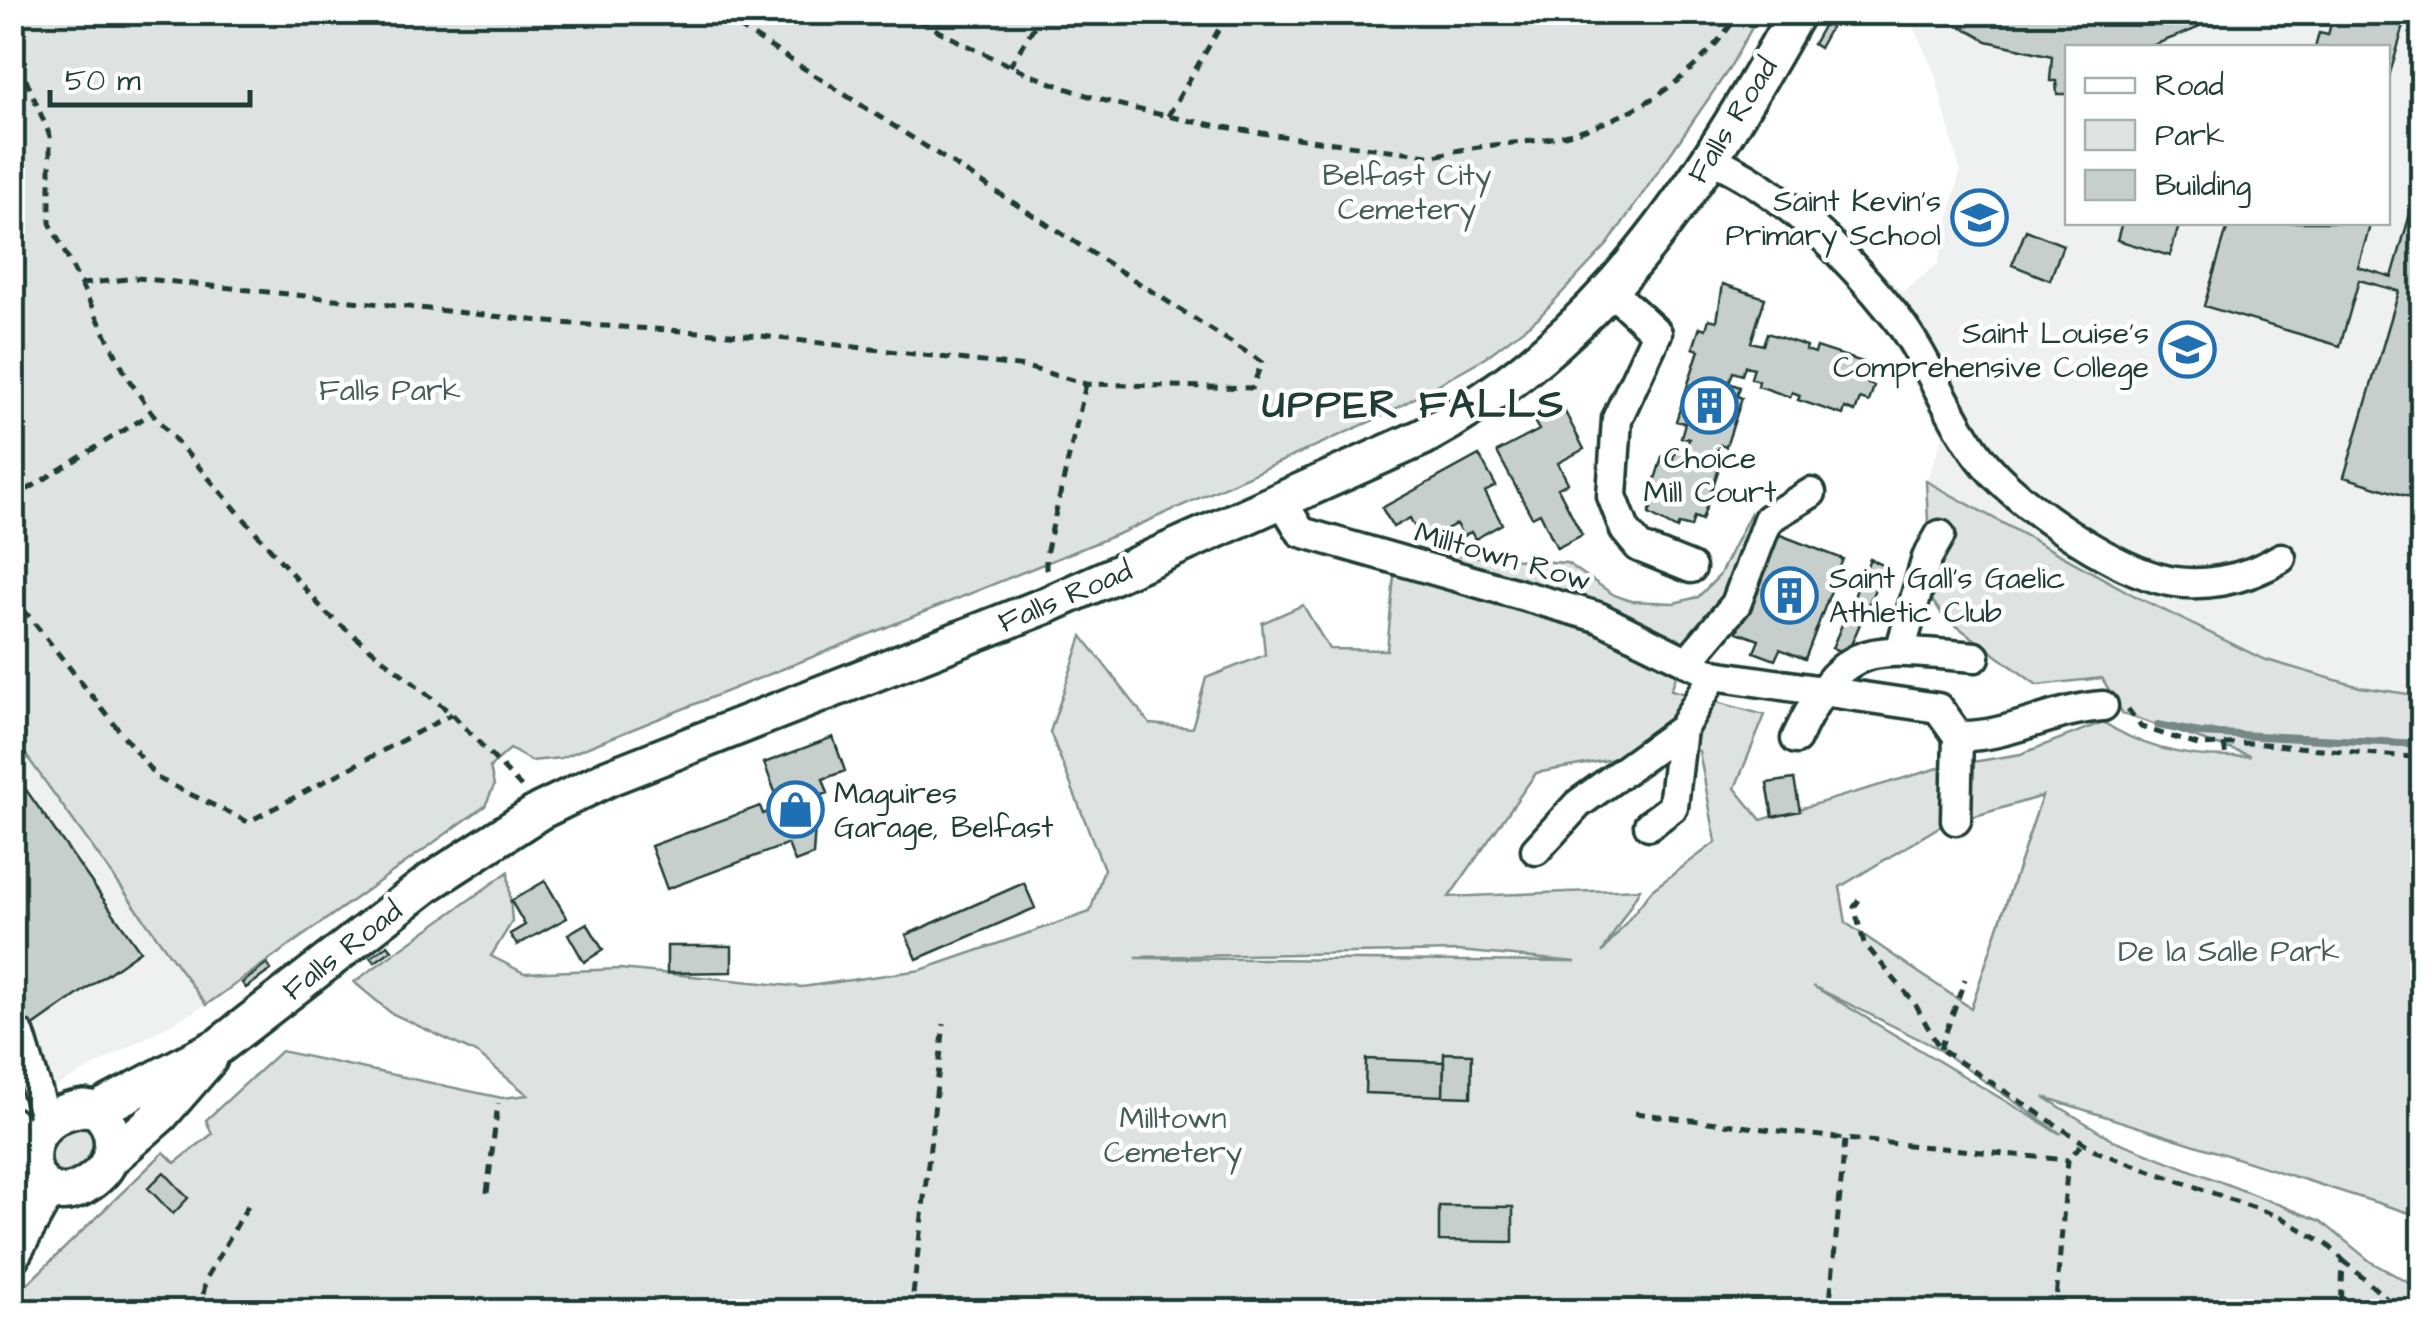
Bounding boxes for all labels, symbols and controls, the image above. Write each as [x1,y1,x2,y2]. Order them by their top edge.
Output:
scale bar [50,45,250,107]
legend [2065,45,2390,225]
street label: Falls Road [1678,49,1788,192]
text: 50 m [65,60,141,102]
text: Road [2155,65,2224,107]
text: Park [2155,115,2224,157]
park label: Belfast City Cemetery [1323,155,1491,232]
text: Building [2155,165,2251,208]
place label: Saint Kevin's Primary School [1726,181,1941,258]
school or university icon: Saint Kevin's Primary School [1950,188,2010,248]
place label: Saint Louise's Comprehensive College [1833,313,2149,390]
school or university icon: Saint Louise's Comprehensive College [2158,320,2218,380]
park label: Falls Park [319,370,461,412]
building icon: Choice Mill Court [1680,375,1740,435]
district label: UPPER FALLS [1262,378,1566,433]
place label: Choice Mill Court [1644,438,1776,514]
street label: Milltown Row [1410,512,1596,602]
street label: Falls Road [992,550,1139,644]
place label: Saint Gall's Gaelic Athletic Club [1829,558,2065,634]
building icon: Saint Gall's Gaelic Athletic Club [1760,565,1820,625]
place label: Maguires Garage, Belfast [834,773,1053,850]
shop icon: Maguires Garage, Belfast [765,780,825,840]
street label: Falls Road [274,891,411,1011]
park label: De la Salle Park [2118,931,2340,973]
park label: Milltown Cemetery [1104,1098,1242,1175]

